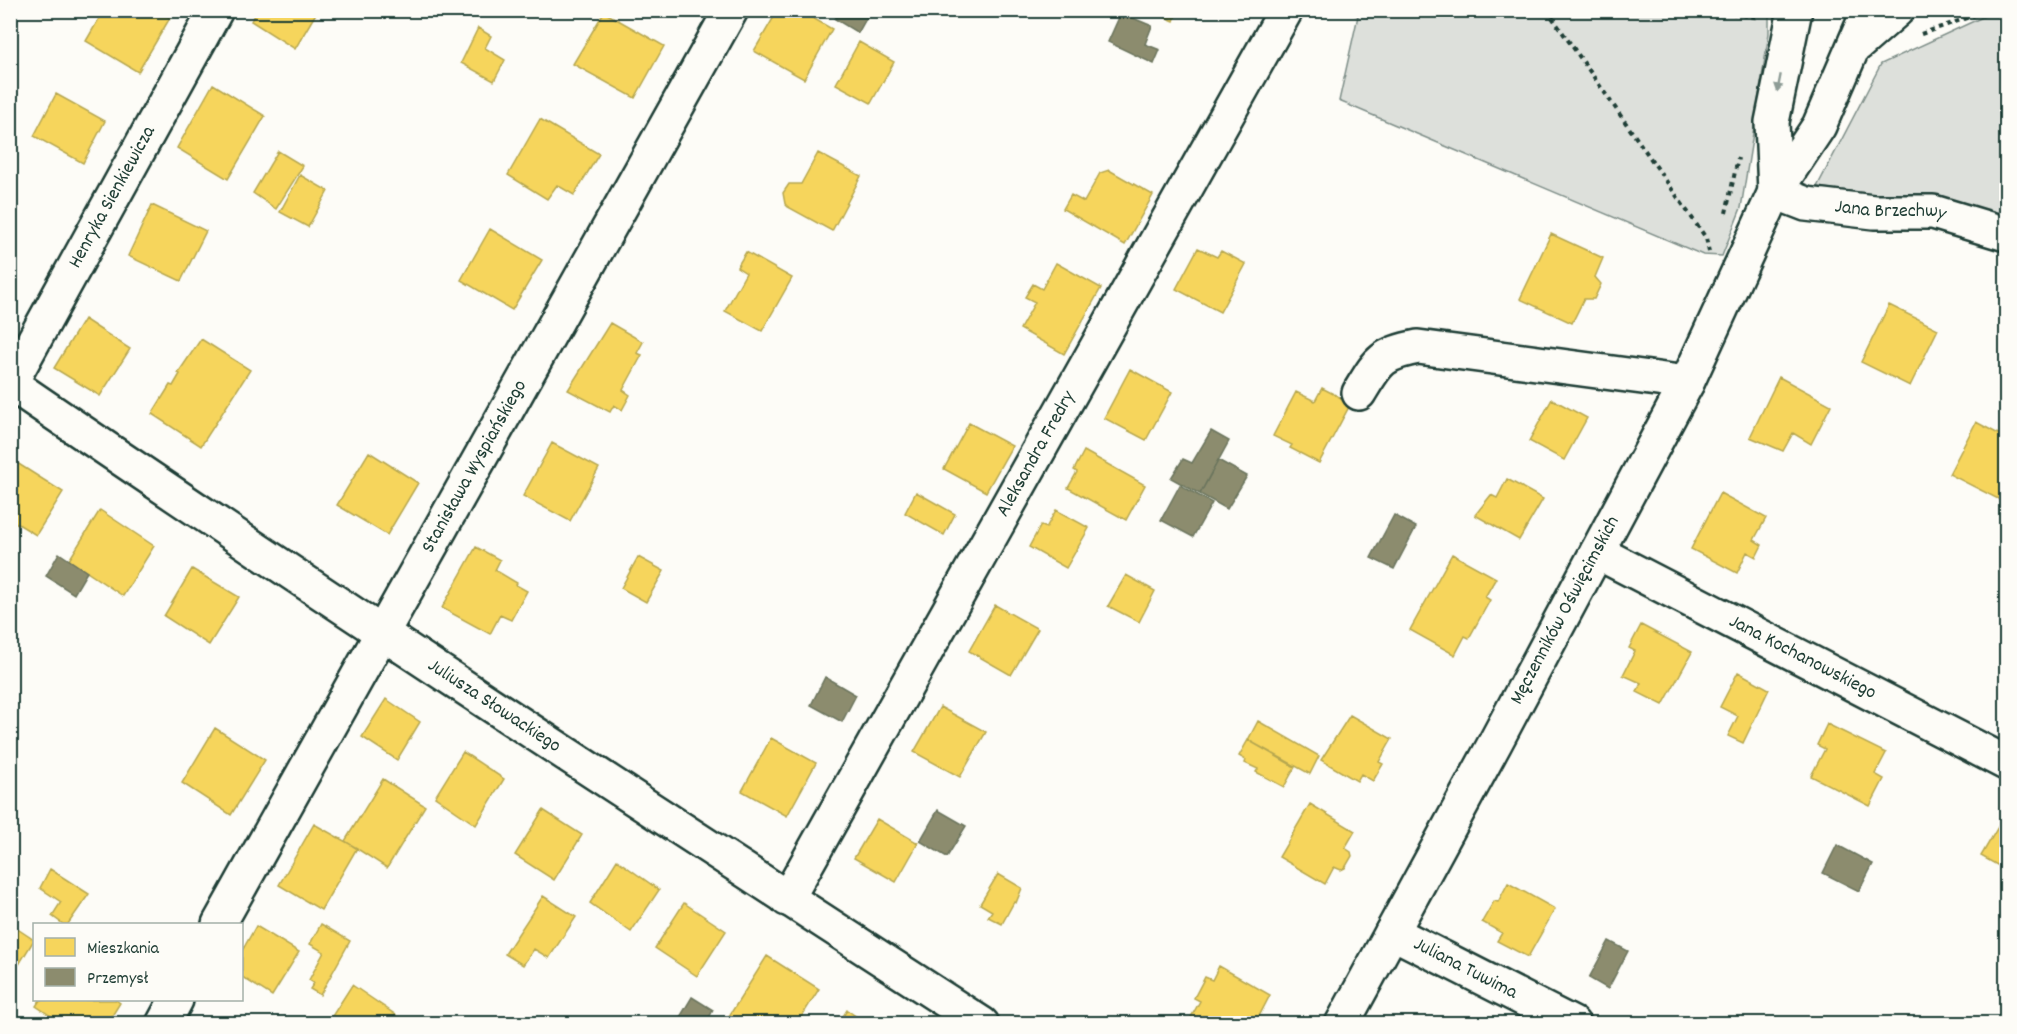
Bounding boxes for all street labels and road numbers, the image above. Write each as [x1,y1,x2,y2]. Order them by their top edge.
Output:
street label: Henryka Sienkiewicza [62,121,164,274]
street label: Jana Brzechwy [1833,193,1950,229]
street label: Stanisława Wyspiańskiego [415,375,535,559]
street label: Aleksandra Fredry [990,385,1084,522]
street label: Męczenników Oświęcimskich [1504,511,1627,710]
street label: Jana Kochanowskiego [1724,608,1881,708]
street label: Juliusza Słowackiego [422,652,566,761]
street label: Juliana Tuwima [1408,931,1522,1008]

